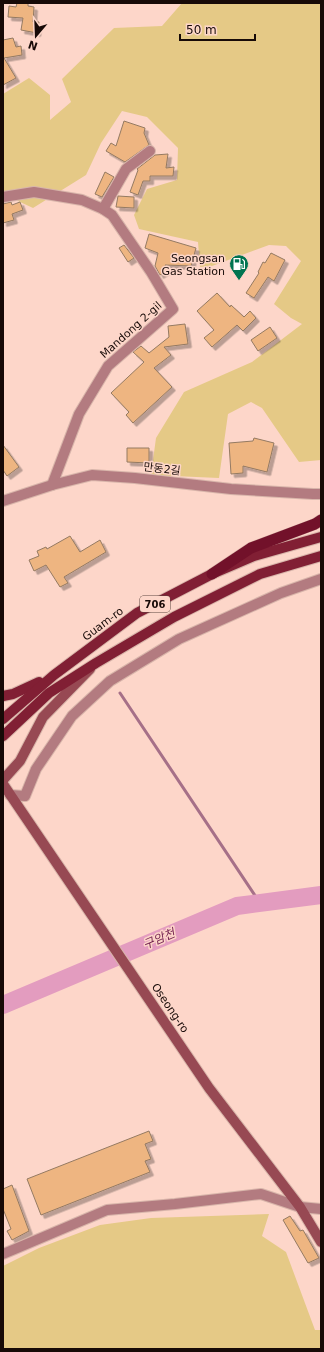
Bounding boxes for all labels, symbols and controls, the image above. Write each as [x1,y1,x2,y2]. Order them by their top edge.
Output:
north arrow [16,16,56,56]
scale bar [180,16,255,42]
text: 50 m [186,23,217,37]
text: N [26,37,39,53]
place label: Seongsan Gas Station [161,252,225,278]
fuel station icon: Seongsan Gas Station [228,253,250,281]
street label: Mandong 2-gil [98,299,164,361]
street label: 만동2길 [143,460,181,478]
road number: 706 [140,596,170,612]
street label: Guam-ro [80,604,126,644]
water label: 구암천 [141,925,179,952]
street label: Oseong-ro [149,981,191,1035]

